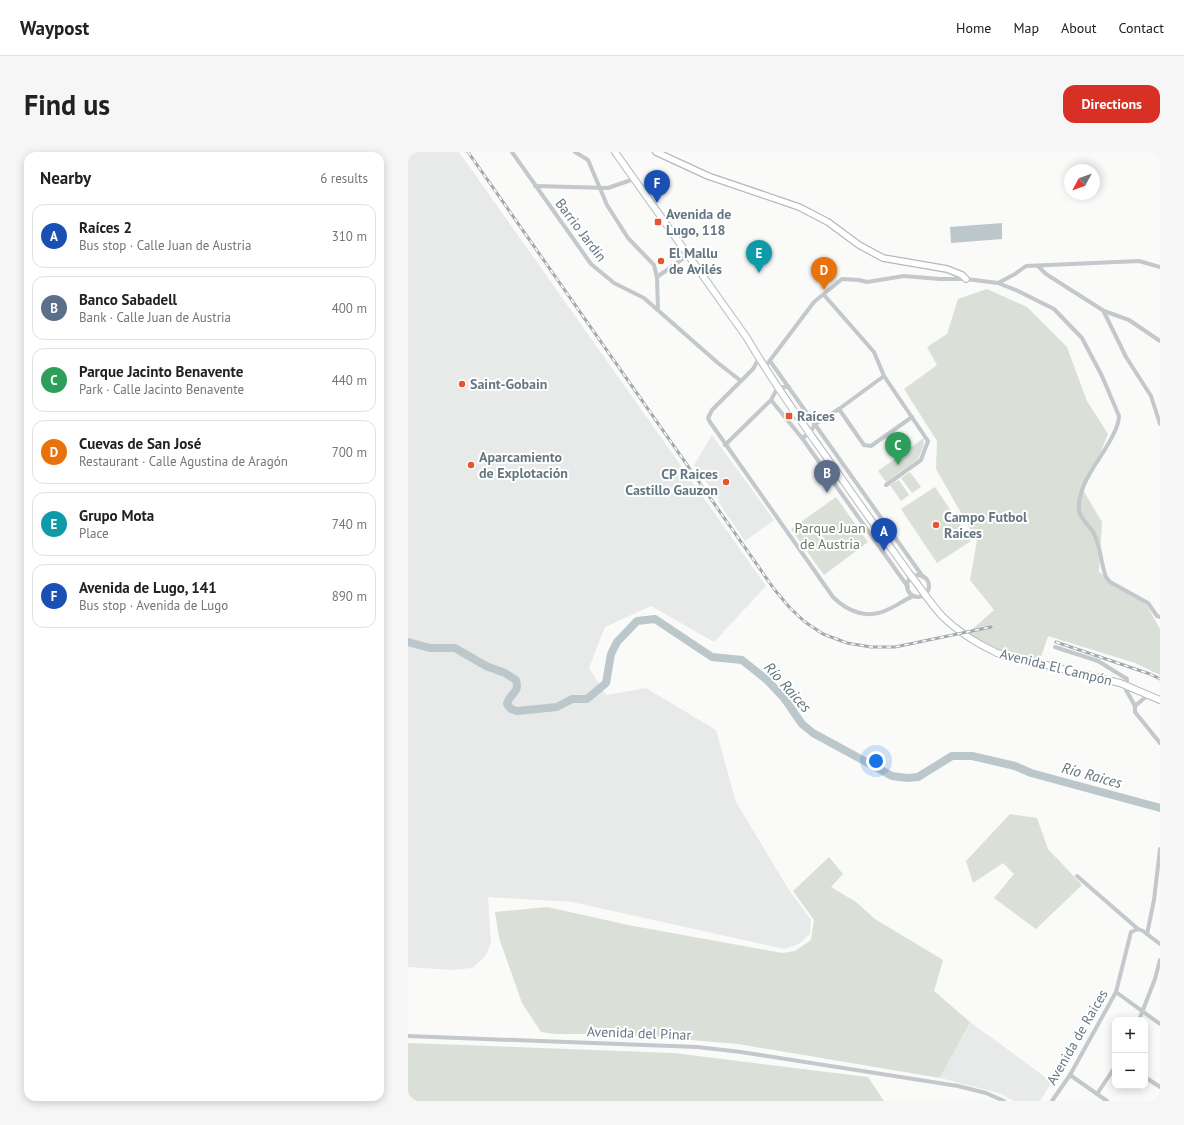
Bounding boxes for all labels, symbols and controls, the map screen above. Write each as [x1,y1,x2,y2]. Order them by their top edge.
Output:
text: Waypost [20,16,89,40]
text: Home [956,19,991,37]
text: Map [1013,19,1039,37]
text: About [1061,19,1097,37]
text: Contact [1119,19,1164,37]
button: Directions [1063,85,1160,123]
text: Find us [24,86,110,123]
north arrow [1064,164,1100,200]
text: Nearby [40,167,91,189]
text: 6 results [320,170,368,187]
pin: F [644,170,670,203]
street label: Barrio Jardín [551,195,611,265]
place label: Avenida de Lugo, 118 [666,205,731,239]
marker: Avenida de Lugo, 118 [653,217,663,227]
text: Raíces 2 [79,218,132,237]
text: A [50,228,58,245]
text: 310 m [332,228,367,245]
text: Bus stop · Calle Juan de Austria [79,237,251,254]
pin: E [746,240,772,273]
place label: El Mallu de Avilés [669,244,722,278]
marker: El Mallu de Avilés [656,256,666,266]
pin: D [811,257,837,290]
text: Banco Sabadell [79,290,177,309]
text: B [50,300,58,317]
text: 400 m [332,300,367,317]
text: Bank · Calle Juan de Austria [79,309,231,326]
text: Parque Jacinto Benavente [79,362,243,381]
text: C [50,372,58,389]
text: 440 m [332,372,367,389]
place label: Saint-Gobain [470,375,547,393]
marker: Saint-Gobain [457,379,467,389]
text: Park · Calle Jacinto Benavente [79,381,244,398]
place label: Raíces [797,407,835,425]
marker: Raíces [784,411,794,421]
pin: C [885,432,911,465]
text: Cuevas de San José [79,434,201,453]
text: D [50,444,58,461]
text: 700 m [332,444,367,461]
place label: Aparcamiento de Explotación [479,448,568,482]
text: Restaurant · Calle Agustina de Aragón [79,453,288,470]
marker: Aparcamiento de Explotación [466,460,476,470]
pin: B [814,460,840,493]
place label: CP Raices Castillo Gauzon [625,465,718,499]
marker: CP Raices Castillo Gauzon [721,477,731,487]
text: Grupo Mota [79,506,154,525]
place label: Campo Futbol Raices [944,508,1028,542]
text: E [51,516,57,533]
text: 740 m [332,516,367,533]
pin: A [871,518,897,551]
park label: Parque Juan de Austria [794,519,866,553]
marker: Campo Futbol Raices [931,520,941,530]
text: Place [79,525,109,542]
text: Avenida de Lugo, 141 [79,578,217,597]
text: F [51,588,57,605]
text: 890 m [332,588,367,605]
text: Bus stop · Avenida de Lugo [79,597,228,614]
street label: Avenida El Campón [998,644,1114,690]
water label: Río Raices [760,658,816,716]
your location [866,751,886,771]
water label: Río Raices [1060,758,1124,792]
street label: Avenida de Raices [1042,986,1112,1088]
map controls [1112,1017,1148,1089]
button: + [1112,1017,1148,1053]
street label: Avenida del Pinar [586,1022,692,1044]
button: − [1112,1053,1148,1089]

